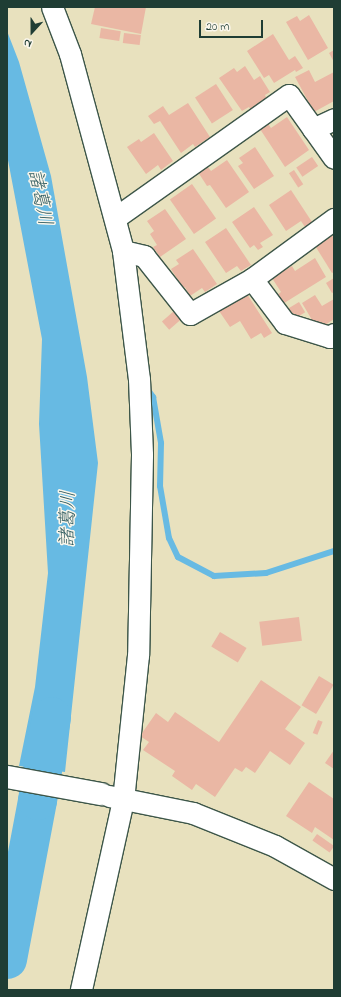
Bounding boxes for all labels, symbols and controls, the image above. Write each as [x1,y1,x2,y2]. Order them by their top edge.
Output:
north arrow [12,12,52,52]
scale bar [201,12,265,38]
text: 20 m [206,18,229,36]
text: N [21,34,34,52]
water label: 諸葛川 [22,168,56,228]
water label: 諸葛川 [57,490,81,548]

